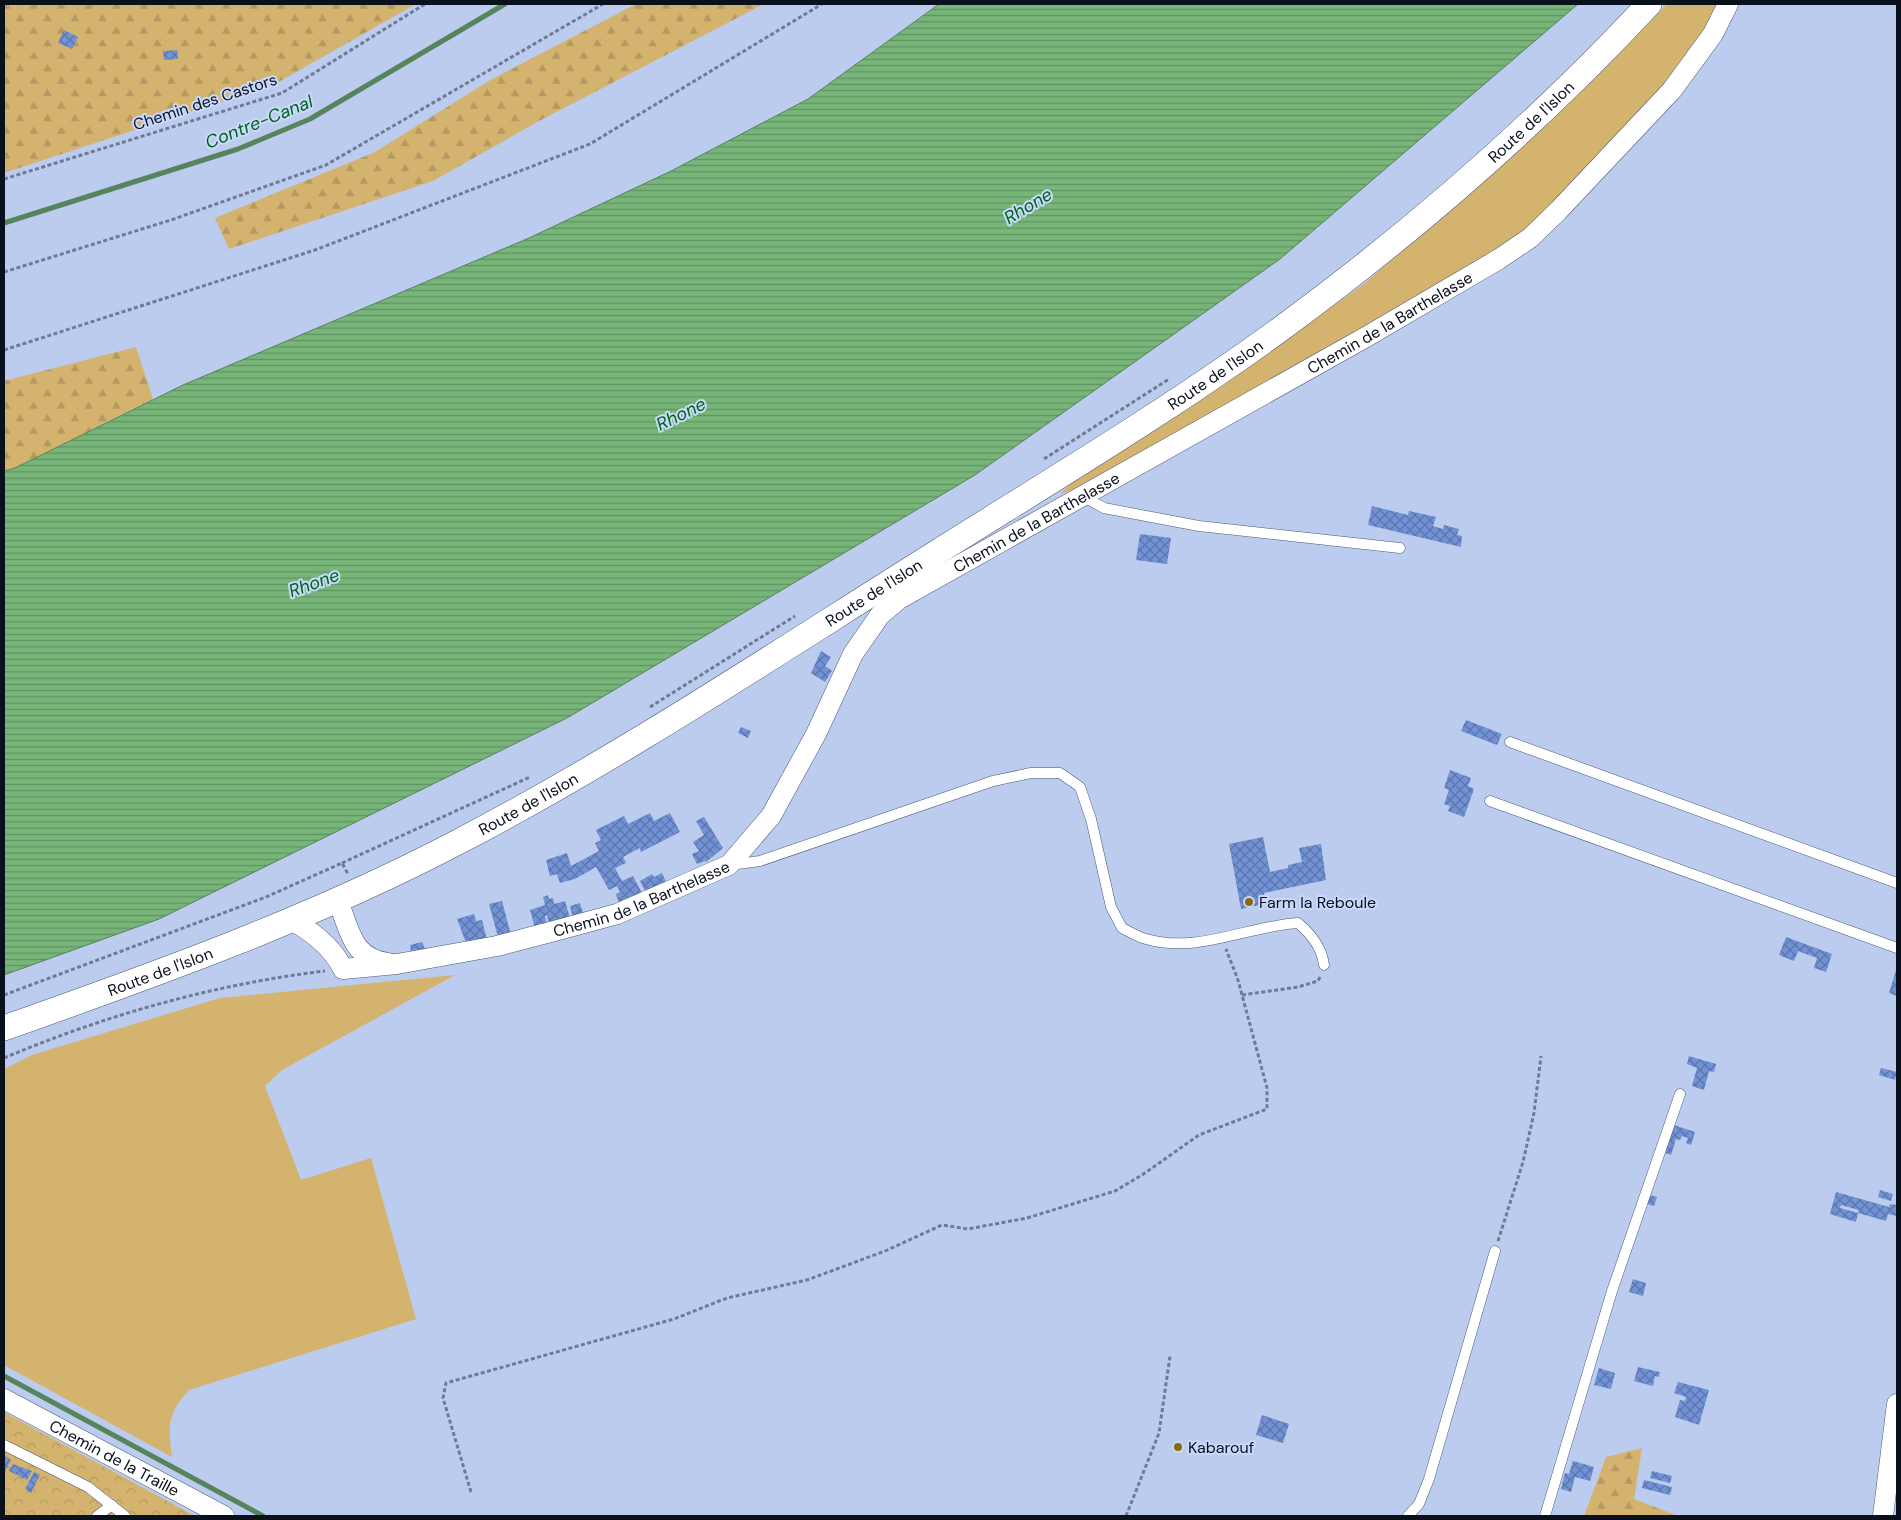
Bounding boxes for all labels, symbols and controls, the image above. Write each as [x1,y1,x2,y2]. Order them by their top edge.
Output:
street label: Chemin des Castors [130,69,280,135]
street label: Route de l'Islon [1483,76,1578,167]
water label: Contre-Canal [202,89,317,154]
water label: Rhone [999,182,1057,230]
street label: Chemin de la Barthelasse [1303,266,1476,378]
street label: Route de l'Islon [1163,335,1267,415]
water label: Rhone [652,392,710,436]
street label: Chemin de la Barthelasse [949,467,1123,577]
street label: Route de l'Islon [821,554,926,631]
water label: Rhone [285,563,343,603]
street label: Route de l'Islon [475,768,582,840]
street label: Chemin de la Barthelasse [551,856,733,941]
place label: Farm la Reboule [1259,892,1376,913]
marker: Farm la Reboule [1243,896,1255,908]
street label: Route de l'Islon [105,942,216,1001]
street label: Chemin de la Traille [46,1415,183,1501]
place label: Kabarouf [1188,1437,1254,1458]
marker: Kabarouf [1172,1441,1184,1453]

